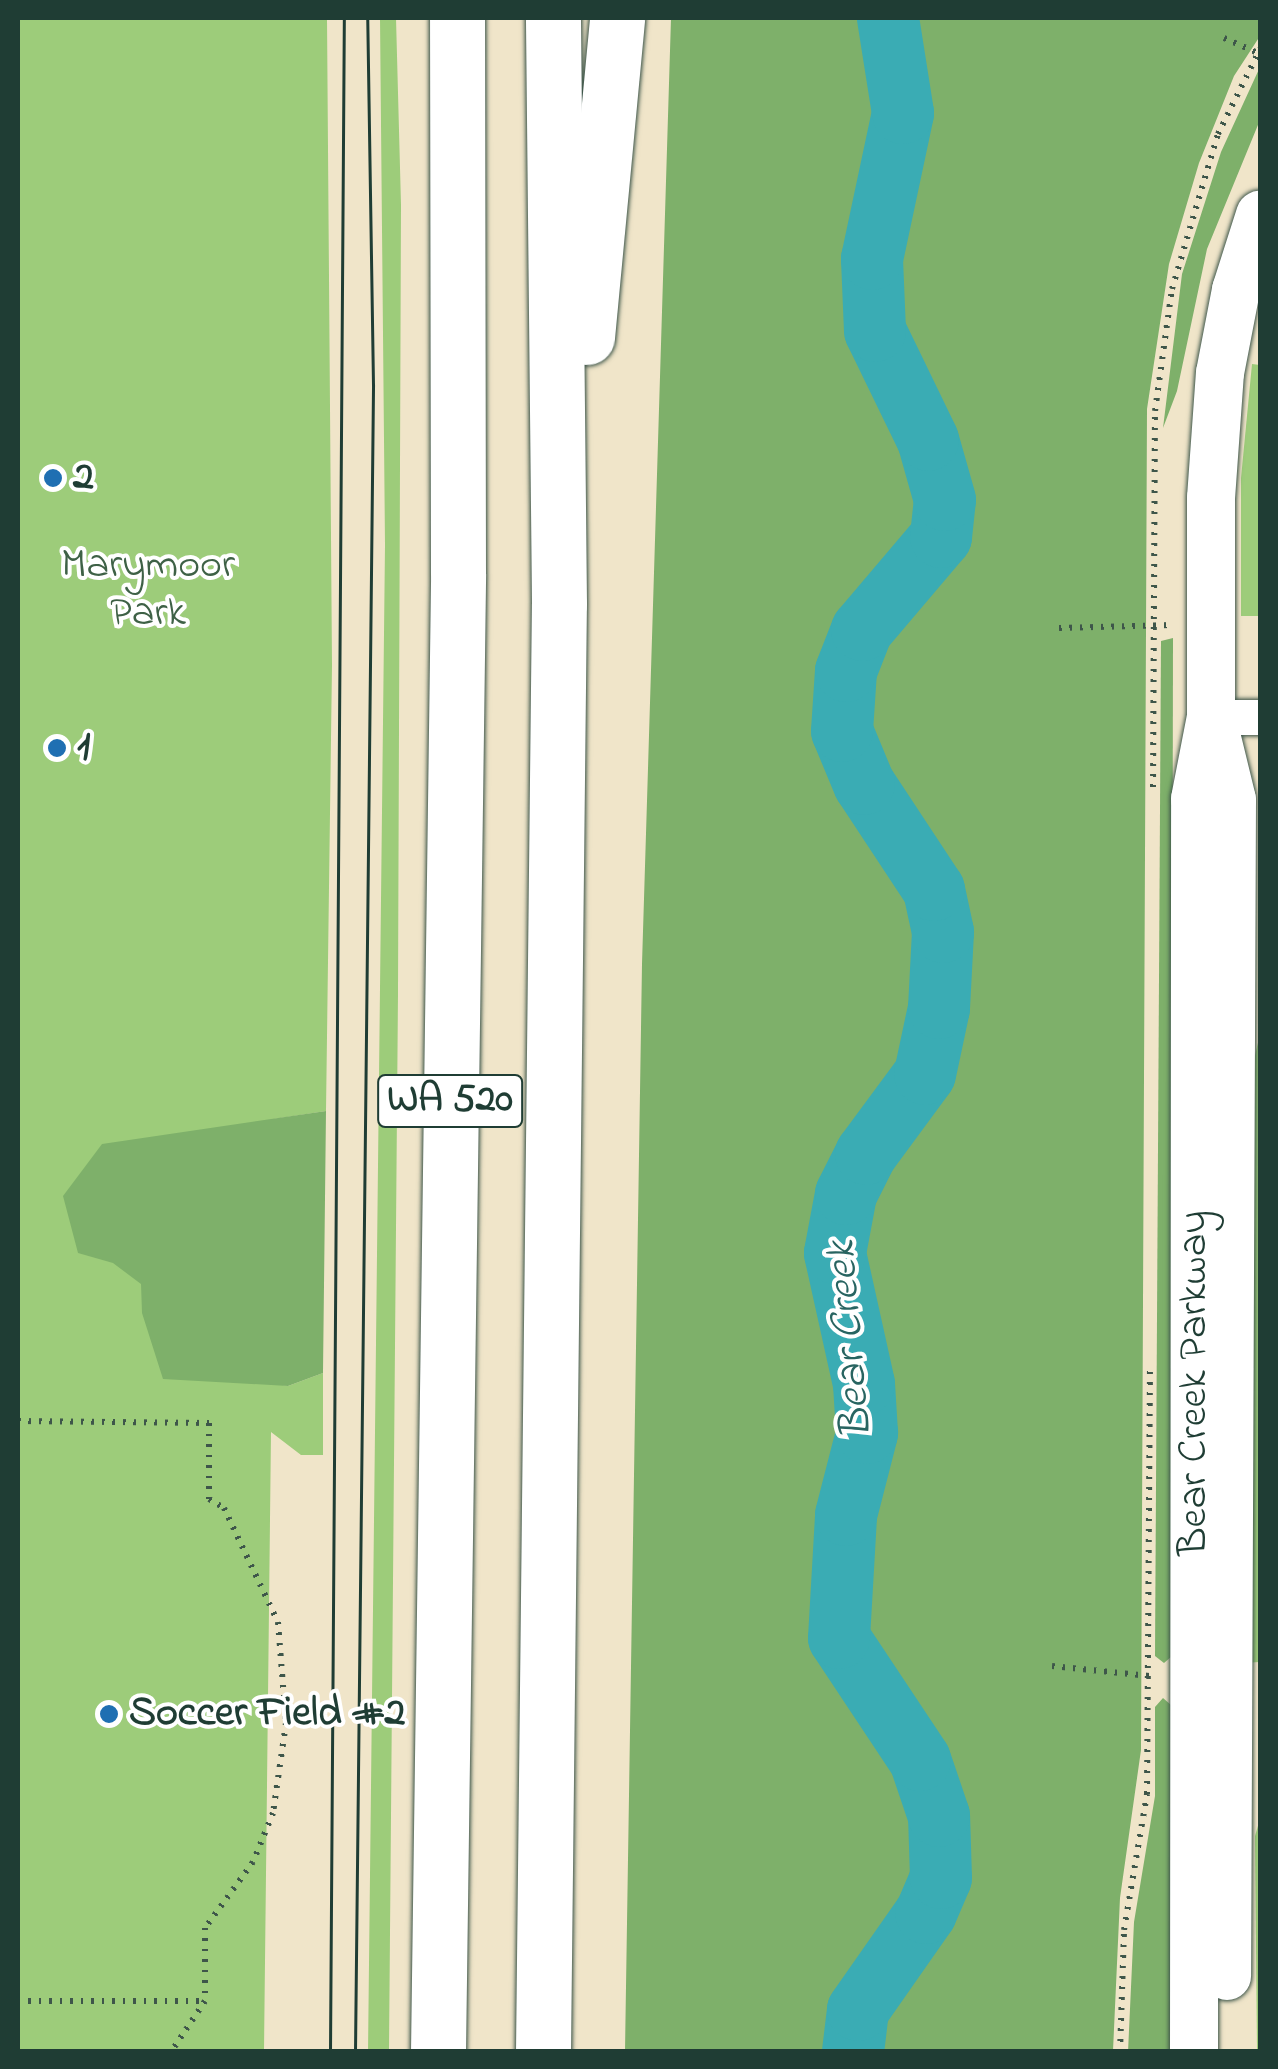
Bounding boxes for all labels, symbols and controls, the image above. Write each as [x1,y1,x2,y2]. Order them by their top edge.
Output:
place label: 2 [73,453,94,503]
marker: 2 [42,467,64,489]
park label: Marymoor Park [61,541,235,640]
place label: 1 [77,723,90,773]
marker: 1 [46,737,68,759]
road number: WA 520 [375,1066,525,1136]
street label: Bear Creek Parkway [1170,1210,1220,1556]
water label: Bear Creek [815,1239,887,1441]
place label: Soccer Field #2 [129,1689,405,1739]
marker: Soccer Field #2 [98,1703,120,1725]

